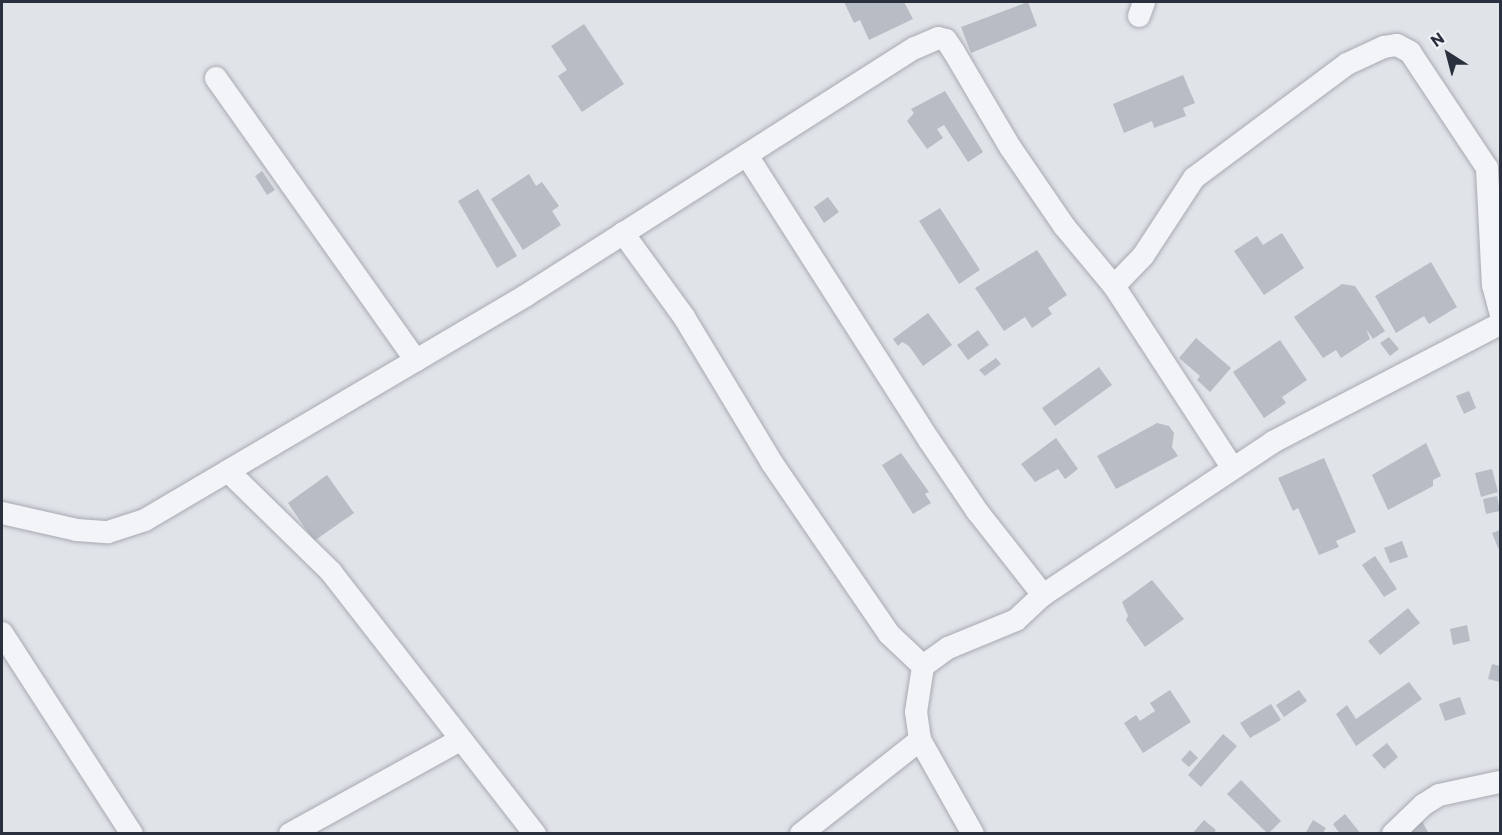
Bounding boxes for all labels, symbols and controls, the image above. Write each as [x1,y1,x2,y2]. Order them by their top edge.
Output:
north arrow [1418,24,1478,84]
text: N [1427,28,1448,50]

